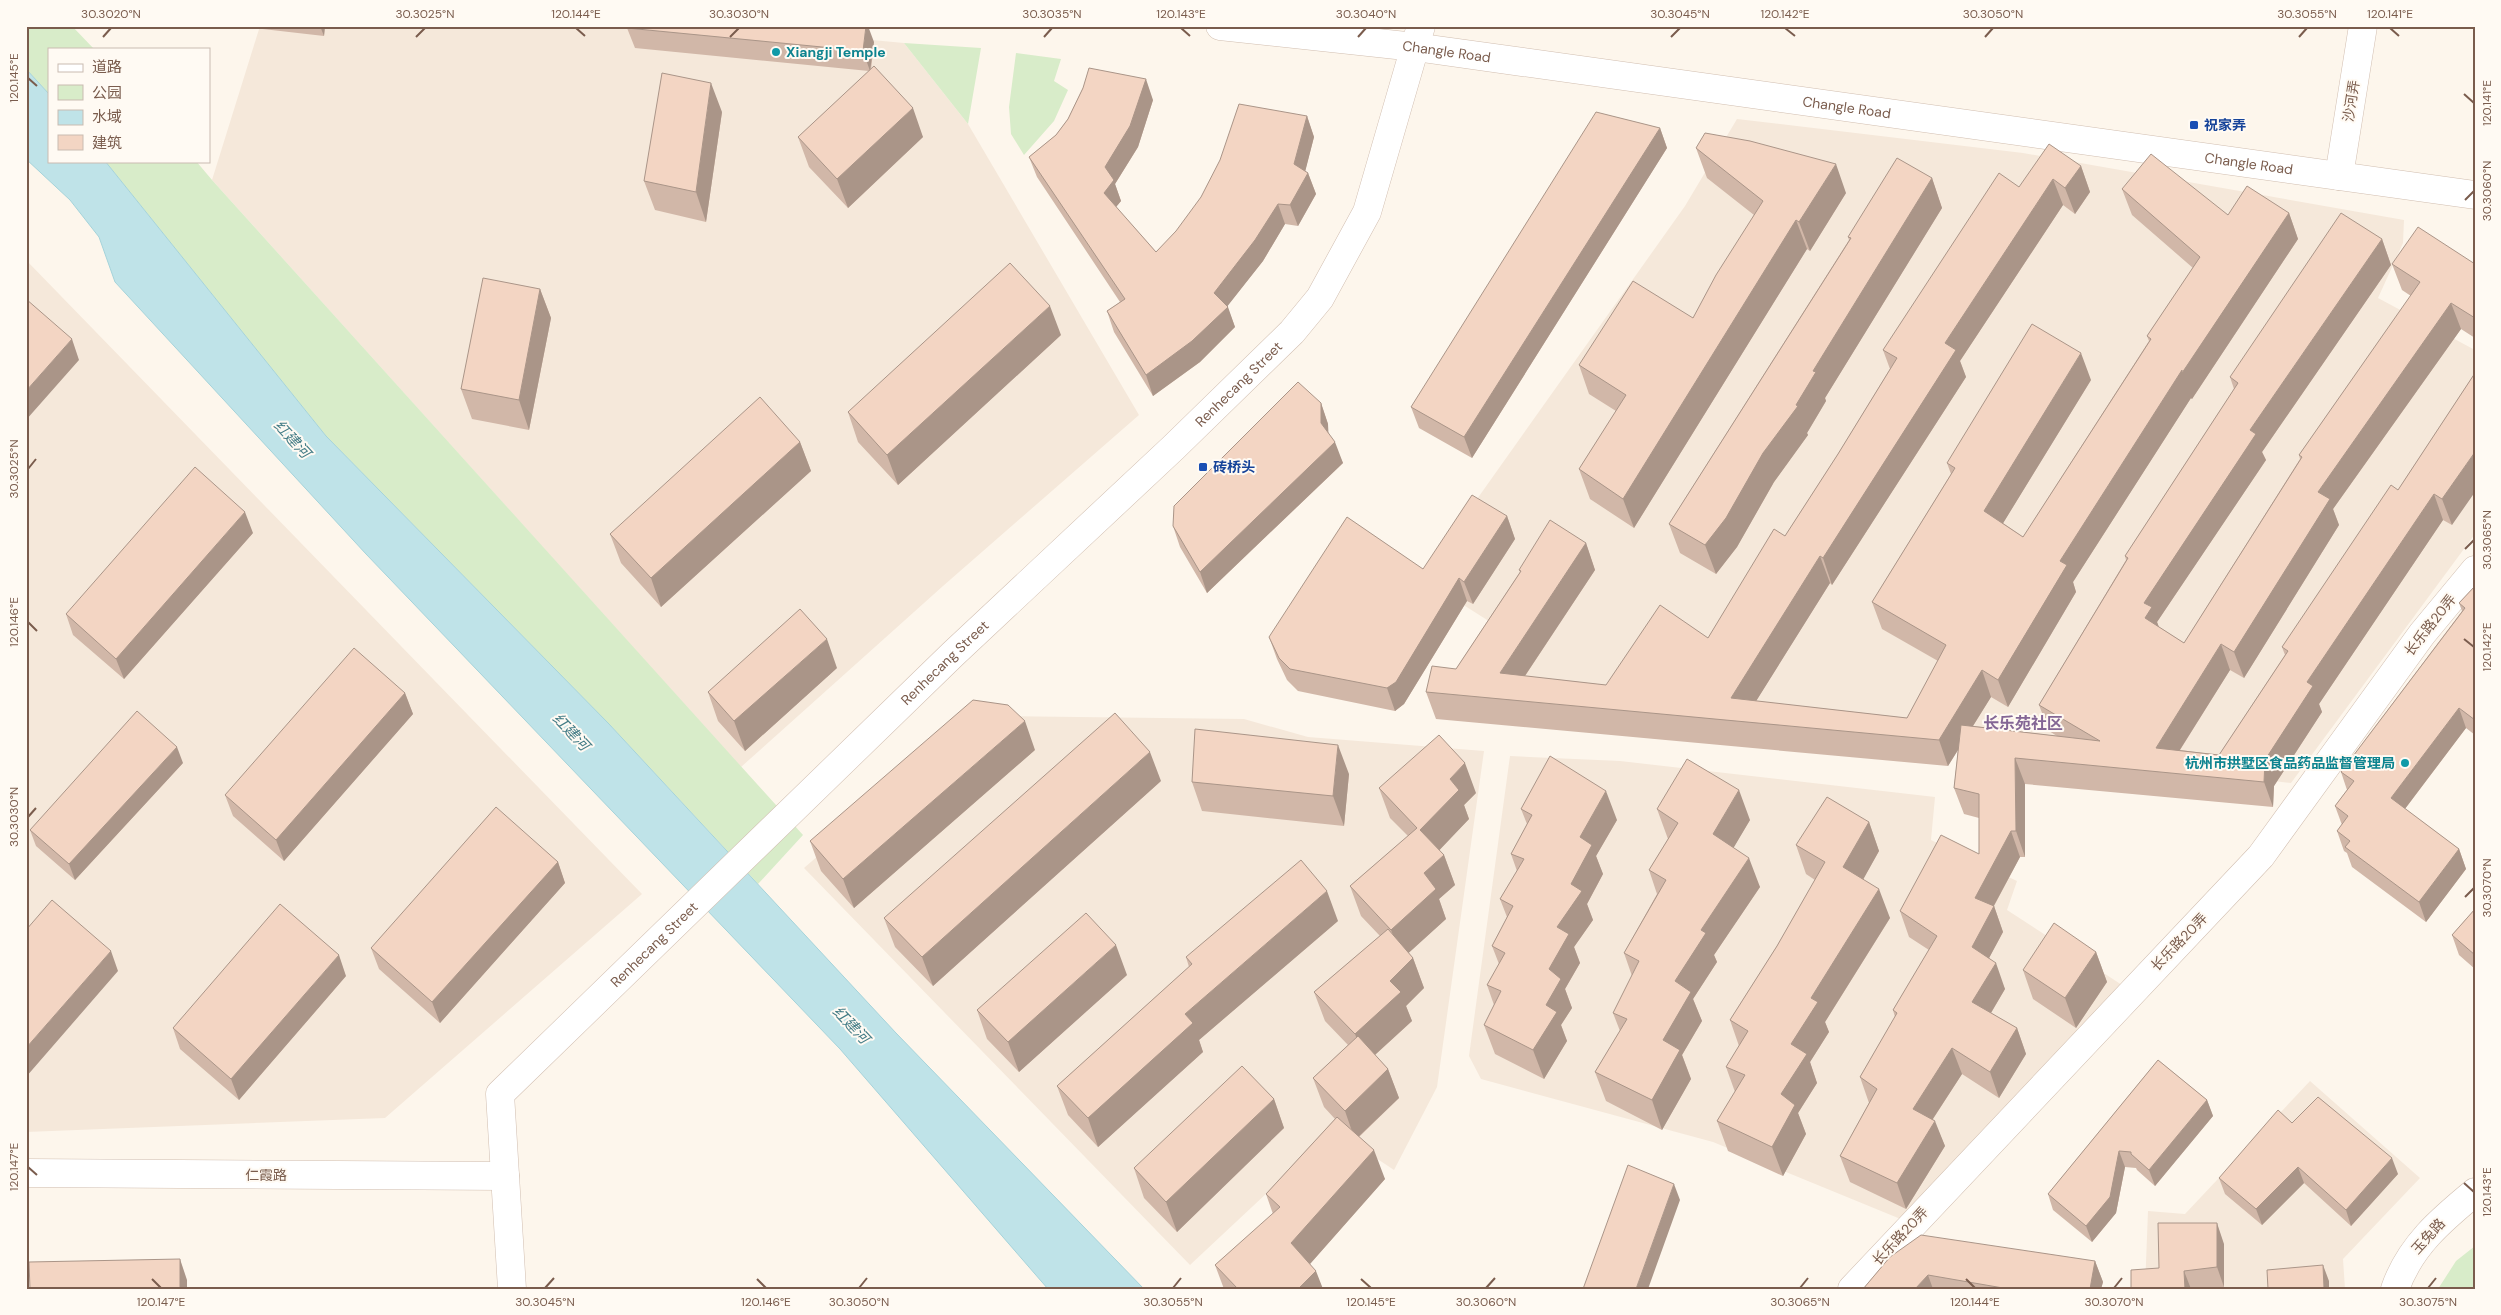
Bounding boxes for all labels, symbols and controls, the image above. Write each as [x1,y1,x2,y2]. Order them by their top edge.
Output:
text: 30.3020°N [81,6,141,22]
text: 30.3025°N [395,6,455,22]
text: 120.144°E [551,6,601,22]
text: 30.3030°N [709,6,769,22]
text: 30.3035°N [1022,6,1082,22]
text: 120.143°E [1156,6,1206,22]
text: 30.3040°N [1336,6,1396,22]
text: 30.3045°N [1650,6,1710,22]
text: 120.142°E [1760,6,1810,22]
text: 30.3050°N [1963,6,2023,22]
text: 30.3055°N [2277,6,2337,22]
text: 120.141°E [2367,6,2413,22]
street label: Changle Road [1401,37,1492,66]
place label: Xiangji Temple [786,43,886,61]
marker: Xiangji Temple [770,46,782,58]
legend [48,48,210,162]
text: 120.145°E [6,53,22,103]
text: 道路 [92,57,122,77]
street label: 沙河弄 [2339,79,2363,123]
text: 120.141°E [2479,80,2495,126]
text: 公园 [92,83,122,103]
street label: Changle Road [1801,92,1892,122]
text: 水域 [92,107,122,127]
place label: 祝家弄 [2204,116,2246,134]
marker: 祝家弄 [2188,119,2200,131]
text: 建筑 [92,133,122,153]
street label: Changle Road [2203,148,2294,178]
text: 30.3060°N [2479,161,2495,221]
street label: Renhecang Street [1191,337,1286,430]
water label: 红建河 [269,416,317,464]
text: 30.3025°N [6,439,22,499]
place label: 砖桥头 [1213,458,1255,476]
marker: 砖桥头 [1197,461,1209,473]
text: 30.3065°N [2479,510,2495,570]
street label: 长乐路20弄 [2400,590,2460,660]
text: 120.146°E [6,597,22,647]
street label: Renhecang Street [897,616,992,709]
text: 120.142°E [2479,622,2495,672]
water label: 红建河 [548,709,596,757]
district label: 长乐苑社区 [1983,713,2063,734]
place label: 杭州市拱墅区食品药品监督管理局 [2185,754,2395,772]
marker: 杭州市拱墅区食品药品监督管理局 [2399,757,2411,769]
text: 30.3030°N [6,787,22,847]
text: 30.3070°N [2479,858,2495,918]
street label: Renhecang Street [606,898,701,991]
street label: 长乐路20弄 [2147,909,2211,975]
water label: 红建河 [828,1002,876,1050]
text: 120.147°E [6,1142,22,1191]
street label: 仁霞路 [245,1166,287,1184]
text: 120.143°E [2479,1167,2495,1217]
street label: 长乐路20弄 [1868,1203,1932,1269]
street label: 玉兔路 [2407,1214,2449,1258]
text: 120.147°E [137,1294,186,1310]
text: 30.3045°N [515,1294,575,1310]
text: 120.146°E [741,1294,791,1310]
text: 30.3050°N [829,1294,889,1310]
text: 30.3055°N [1143,1294,1203,1310]
text: 120.145°E [1346,1294,1396,1310]
text: 30.3060°N [1456,1294,1516,1310]
text: 30.3065°N [1770,1294,1830,1310]
text: 120.144°E [1950,1294,2000,1310]
text: 30.3070°N [2084,1294,2144,1310]
text: 30.3075°N [2399,1294,2457,1310]

